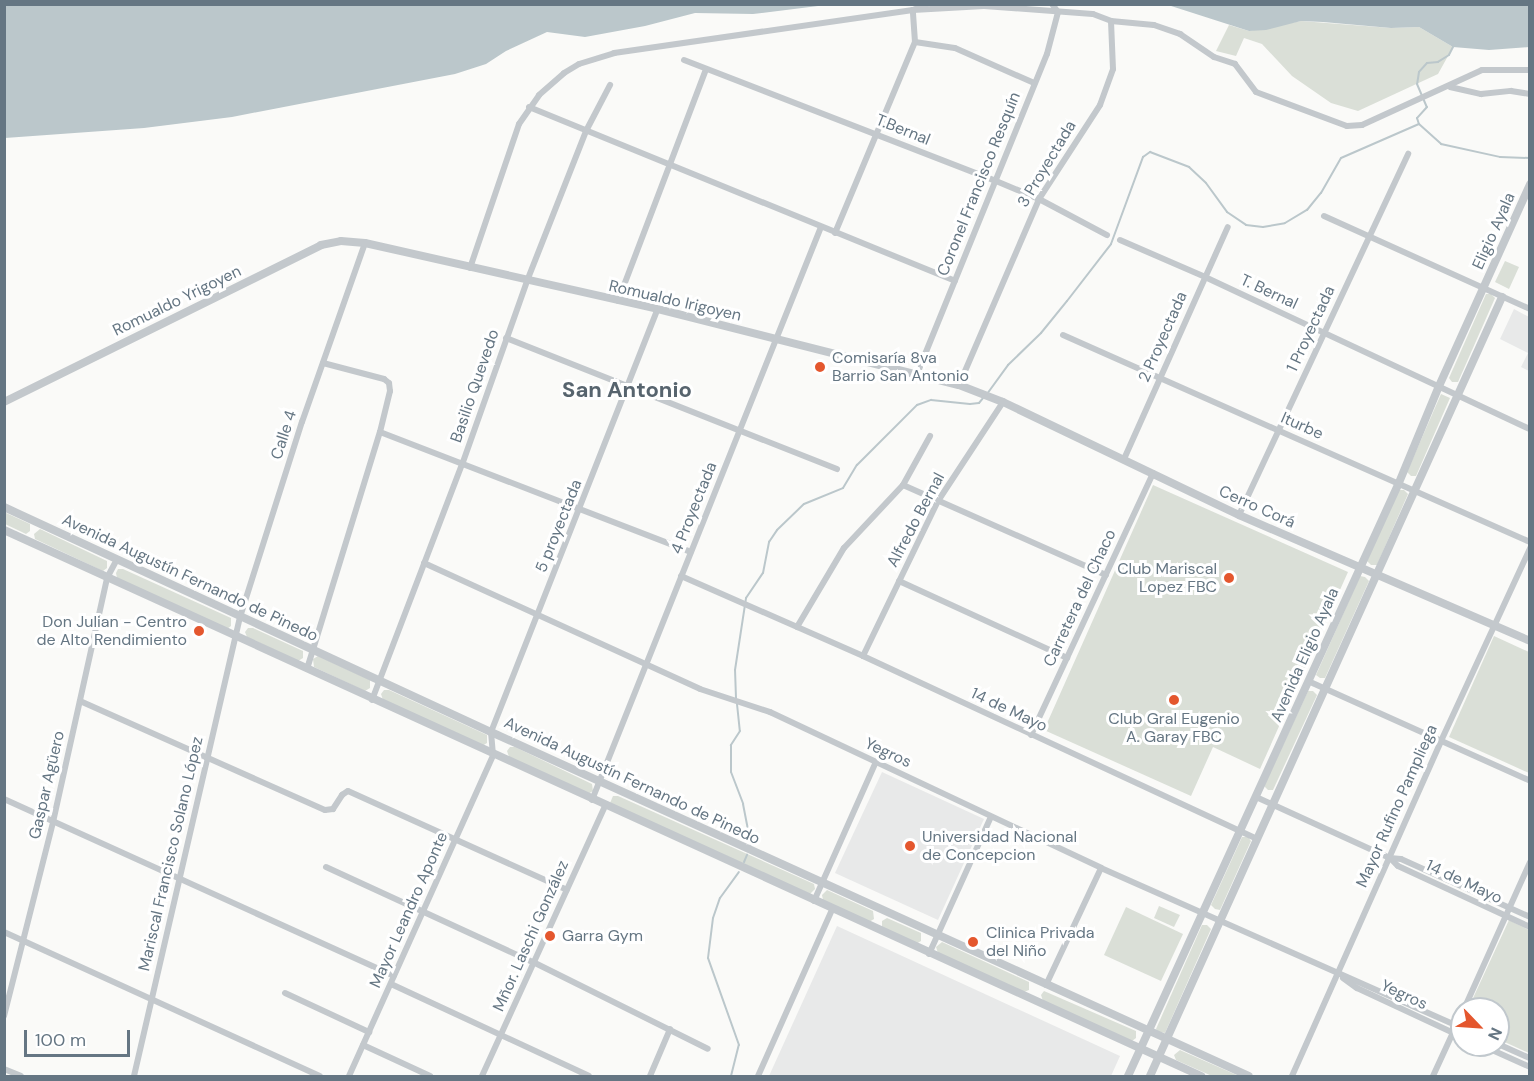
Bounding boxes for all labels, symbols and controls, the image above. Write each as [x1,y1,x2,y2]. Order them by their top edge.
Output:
street label: Coronel Francisco Resquín [933,89,1025,279]
street label: T.Bernal [873,110,933,150]
street label: 3 Proyectada [1014,117,1080,211]
street label: Eligio Ayala [1469,190,1519,272]
street label: Romualdo Yrigoyen [110,262,244,340]
street label: T. Bernal [1237,270,1301,314]
street label: Romualdo Irigoyen [607,276,743,326]
street label: 1 Proyectada [1283,283,1339,375]
street label: 2 Proyectada [1134,289,1192,385]
street label: Basilio Quevedo [447,327,503,445]
place label: Comisaría 8va Barrio San Antonio [832,348,969,386]
marker: Comisaría 8va Barrio San Antonio [813,360,827,374]
district label: San Antonio [562,377,692,403]
street label: Calle 4 [267,408,301,462]
street label: Iturbe [1278,408,1326,444]
street label: 4 Proyectada [667,459,721,557]
street label: Alfredo Bernal [883,469,949,571]
street label: 5 proyectada [532,477,586,575]
street label: Cerro Corá [1216,482,1298,532]
street label: Avenida Augustín Fernando de Pinedo [59,510,321,646]
street label: Carretera del Chaco [1040,526,1120,670]
place label: Club Mariscal Lopez FBC [1117,559,1217,597]
marker: Club Mariscal Lopez FBC [1222,571,1236,585]
street label: Avenida Eligio Ayala [1267,585,1343,725]
place label: Don Julian - Centro de Alto Rendimiento [37,612,187,650]
marker: Don Julian - Centro de Alto Rendimiento [192,624,206,638]
street label: 14 de Mayo [968,684,1050,736]
marker: Club Gral Eugenio A. Garay FBC [1167,693,1181,707]
place label: Club Gral Eugenio A. Garay FBC [1108,709,1240,747]
street label: Avenida Augustín Fernando de Pinedo [501,713,763,849]
street label: Mayor Rufino Pampliega [1352,722,1442,890]
street label: Gaspar Agüero [25,729,69,841]
street label: Yegros [862,734,914,772]
street label: Mariscal Francisco Solano López [135,735,207,973]
place label: Universidad Nacional de Concepcion [922,827,1077,865]
street label: Mayor Leandro Aponte [366,829,452,991]
marker: Universidad Nacional de Concepcion [903,839,917,853]
street label: 14 de Mayo [1423,856,1505,908]
street label: Mñor. Laschi González [489,858,573,1014]
place label: Clinica Privada del Niño [986,923,1095,961]
place label: Garra Gym [562,926,643,946]
marker: Garra Gym [543,929,557,943]
marker: Clinica Privada del Niño [964,933,982,951]
street label: Yegros [1378,976,1430,1014]
north arrow [1450,997,1510,1057]
scale bar [27,1018,134,1056]
text: N [1483,1024,1507,1044]
text: 100 m [35,1028,86,1052]

